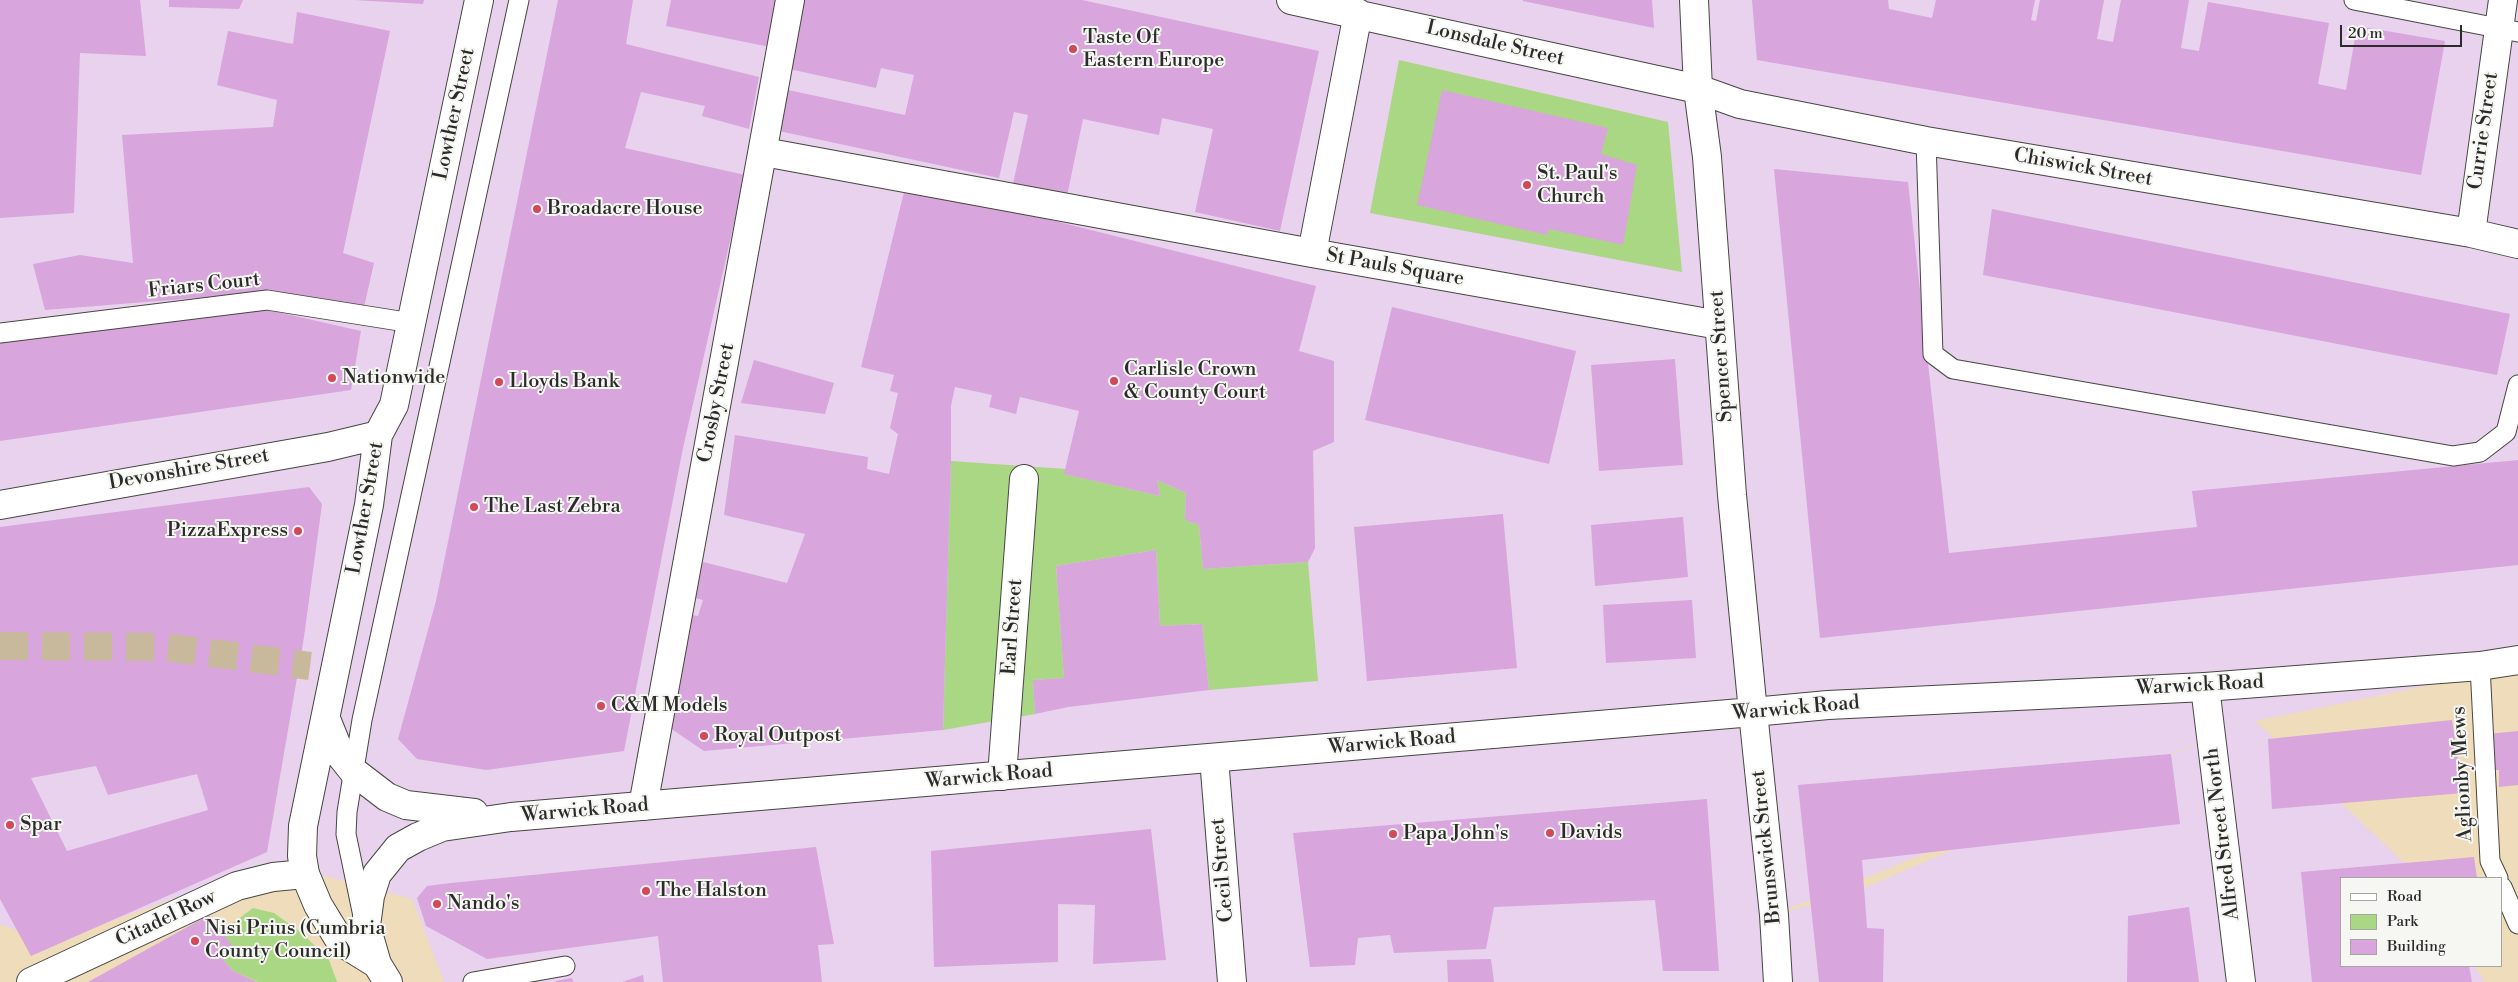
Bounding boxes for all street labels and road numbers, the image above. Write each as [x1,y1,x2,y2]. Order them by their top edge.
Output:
street label: Lonsdale Street [1424,16,1566,72]
street label: Lowther Street [429,46,481,182]
street label: Currie Street [2464,71,2504,191]
street label: Chiswick Street [2012,144,2154,192]
street label: St Pauls Square [1324,244,1466,292]
street label: Friars Court [147,268,261,304]
street label: Spencer Street [1705,289,1739,423]
street label: Crosby Street [694,341,740,465]
street label: Lowther Street [343,440,389,576]
street label: Devonshire Street [107,444,271,496]
street label: Earl Street [998,578,1028,676]
street label: Warwick Road [2136,671,2264,701]
street label: Warwick Road [1731,691,1861,727]
street label: Aglionby Mews [2447,706,2479,842]
street label: Warwick Road [1327,725,1457,761]
street label: Alfred Street North [2201,746,2245,922]
street label: Warwick Road [924,759,1054,795]
street label: Brunswick Street [1747,769,1787,925]
street label: Warwick Road [520,793,650,829]
street label: Cecil Street [1206,817,1240,923]
street label: Citadel Row [112,885,220,953]

